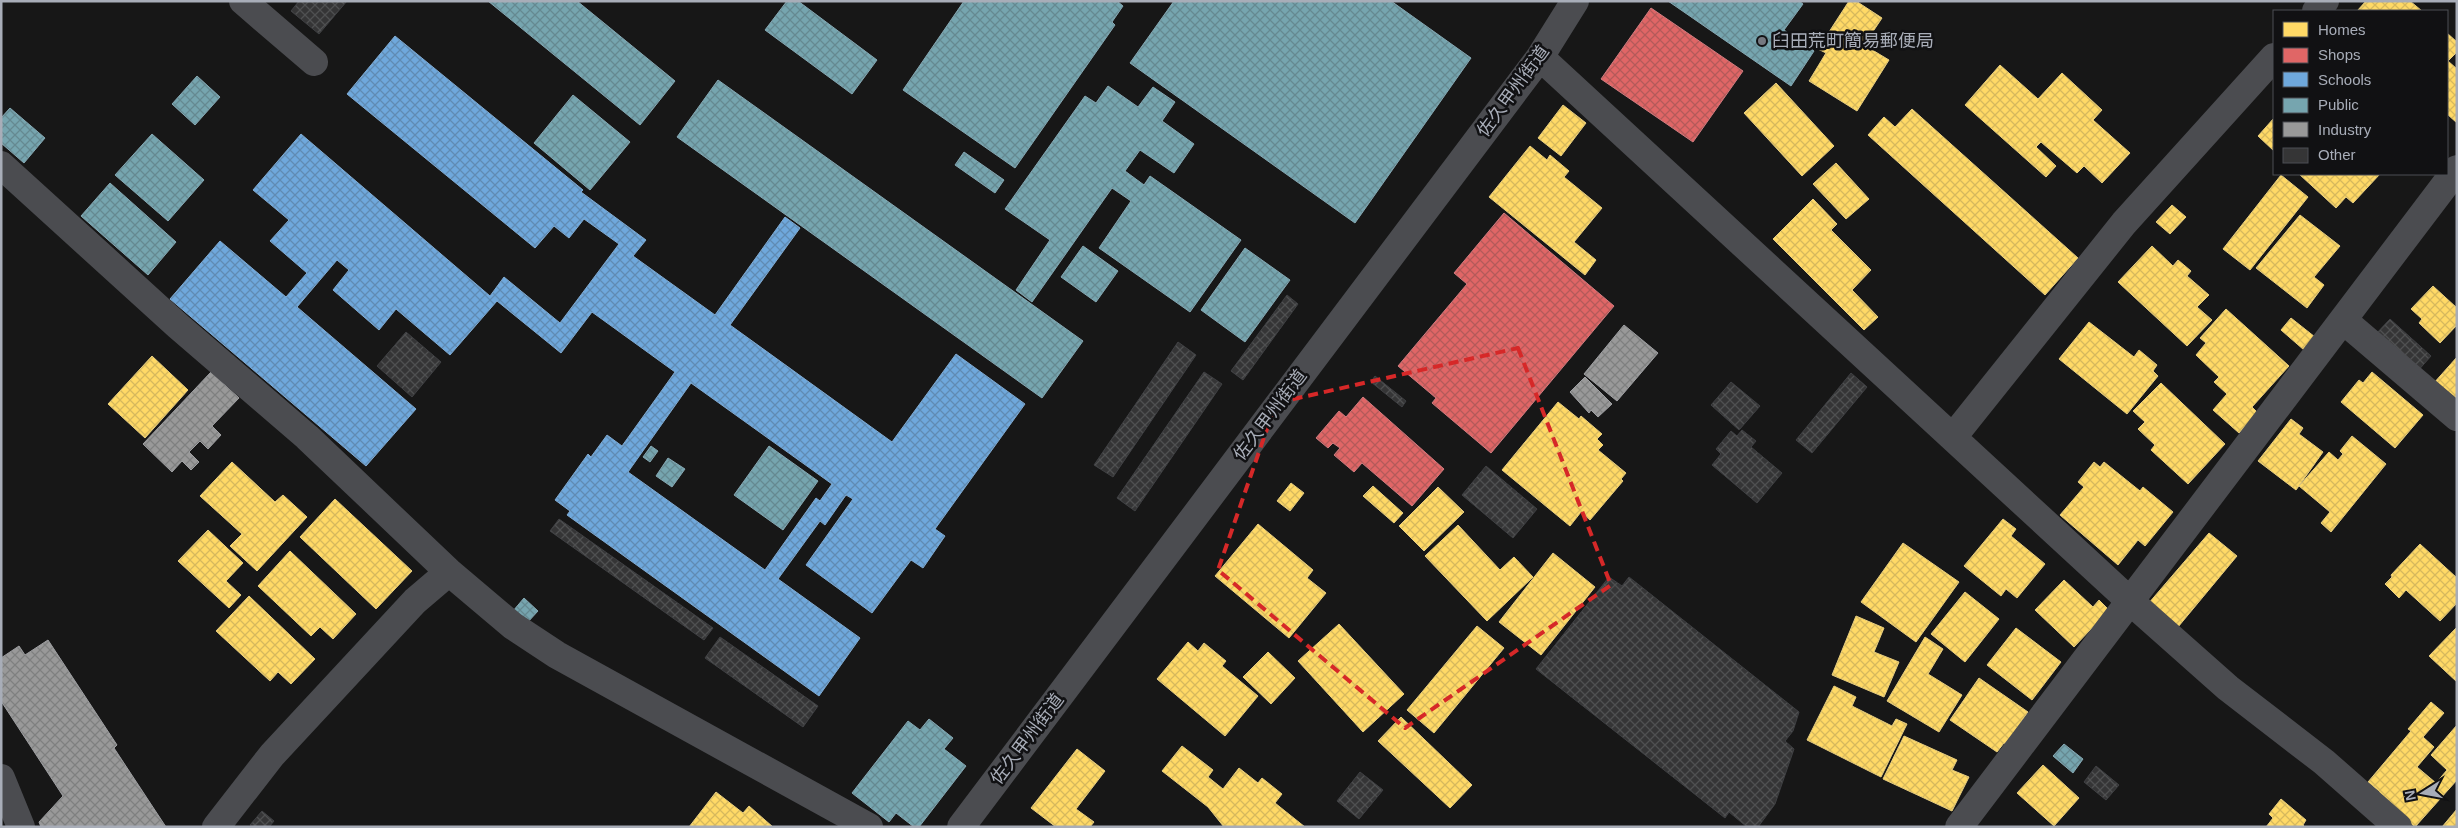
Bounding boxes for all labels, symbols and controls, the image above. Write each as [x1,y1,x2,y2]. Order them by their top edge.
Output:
legend [2273,10,2448,175]
text: Homes [2318,21,2366,38]
place label: 臼田荒町簡易郵便局 [1772,31,1934,51]
marker: 臼田荒町簡易郵便局 [1756,35,1768,47]
street label: 佐久甲州街道 [1473,41,1553,141]
text: Shops [2318,46,2361,63]
text: Schools [2318,71,2371,88]
text: Public [2318,96,2359,113]
text: Industry [2318,121,2372,138]
text: Other [2318,146,2356,163]
street label: 佐久甲州街道 [1230,366,1310,464]
street label: 佐久甲州街道 [987,690,1067,788]
north arrow [2398,768,2448,818]
text: N [2401,789,2419,802]

